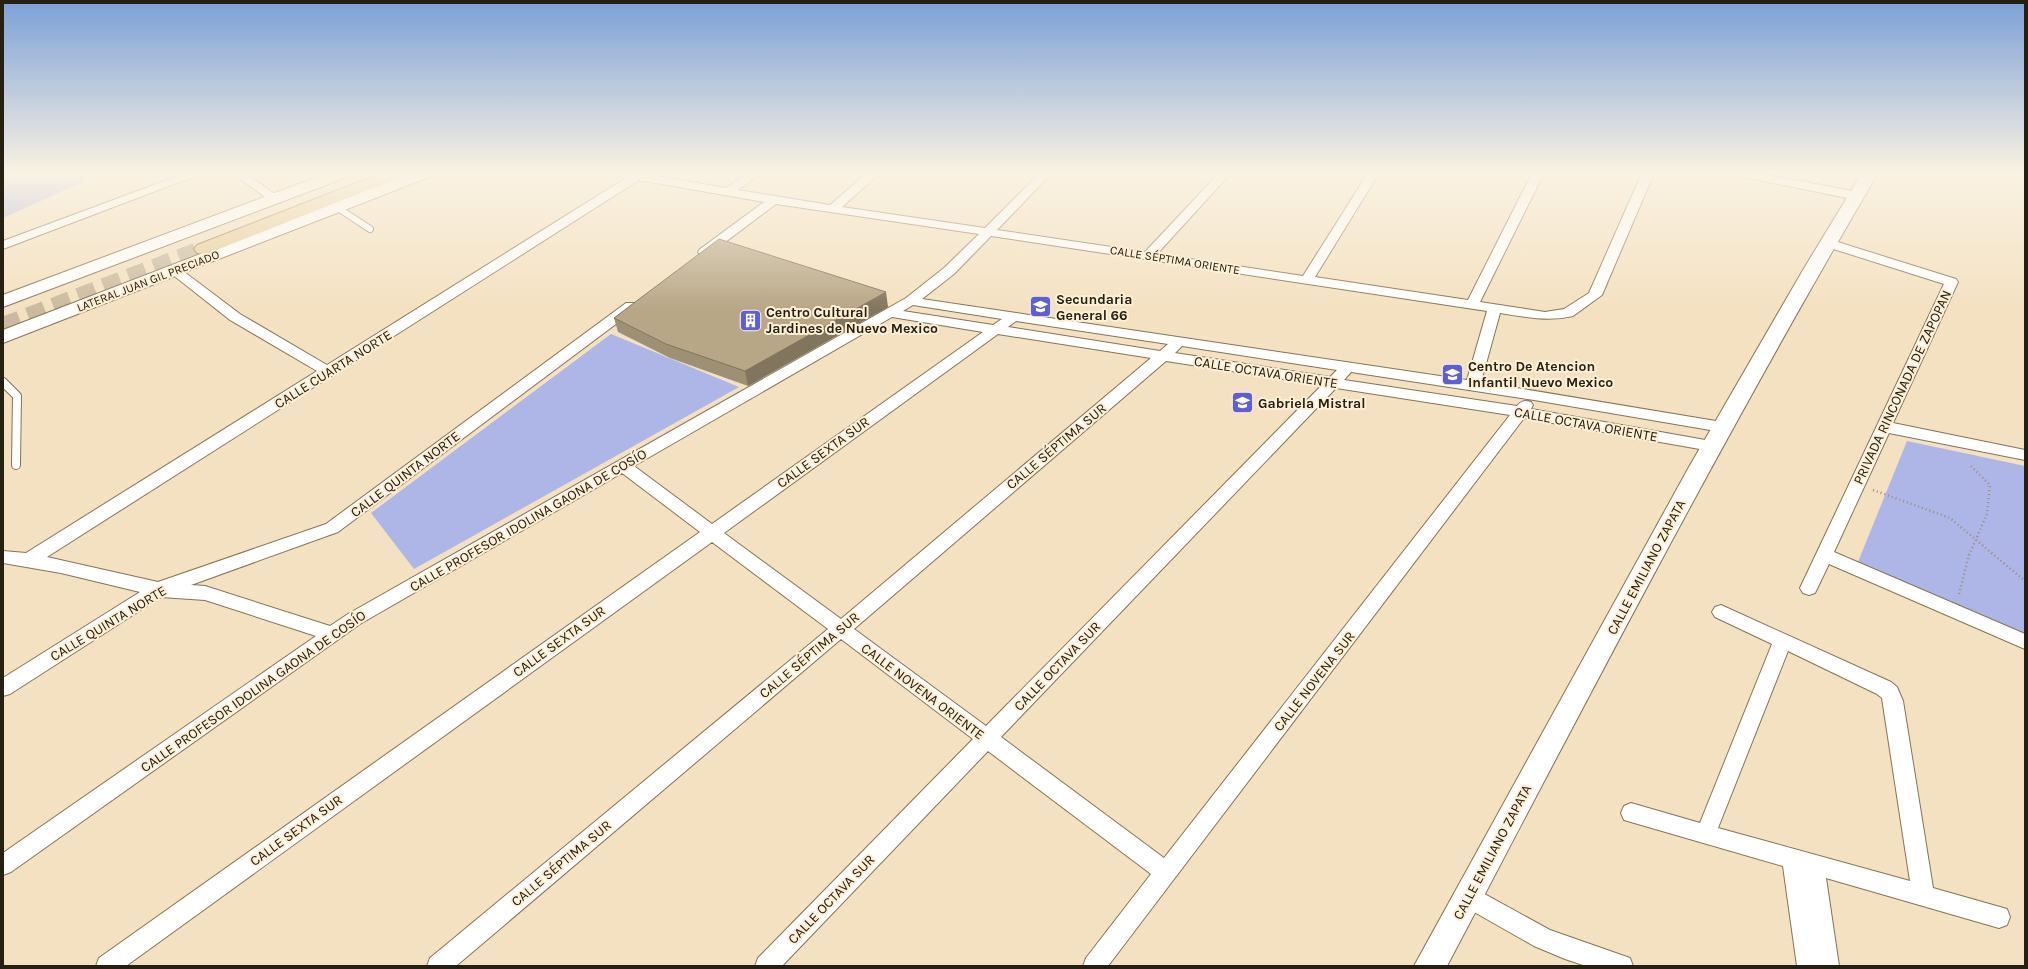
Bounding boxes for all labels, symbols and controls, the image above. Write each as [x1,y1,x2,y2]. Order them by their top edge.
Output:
street label: CALLE SÉPTIMA ORIENTE [1109,242,1241,277]
street label: LATERAL JUAN GIL PRECIADO [75,247,222,315]
street label: PRIVADA RINCONADA DE ZAPOPAN [1850,287,1955,487]
place label: Secundaria General 66 [1056,291,1132,324]
school or university icon: Secundaria General 66 [1028,294,1054,320]
place label: Centro Cultural Jardines de Nuevo Mexico [766,304,938,337]
building icon: Centro Cultural Jardines de Nuevo Mexico [737,307,763,333]
street label: CALLE CUARTA NORTE [271,326,395,412]
street label: CALLE OCTAVA ORIENTE [1193,353,1339,392]
place label: Centro De Atencion Infantil Nuevo Mexico [1468,358,1613,391]
school or university icon: Centro De Atencion Infantil Nuevo Mexico [1440,361,1466,387]
school or university icon: Gabriela Mistral [1230,390,1256,416]
place label: Gabriela Mistral [1258,395,1365,412]
street label: CALLE SÉPTIMA SUR [1002,399,1110,493]
street label: CALLE OCTAVA ORIENTE [1513,404,1659,445]
street label: CALLE SEXTA SUR [774,413,873,492]
street label: CALLE QUINTA NORTE [347,428,463,521]
street label: CALLE PROFESOR IDOLINA GAONA DE COSÍO [406,444,650,596]
street label: CALLE EMILIANO ZAPATA [1604,497,1689,638]
street label: CALLE QUINTA NORTE [47,582,169,665]
street label: CALLE SEXTA SUR [510,602,609,681]
street label: CALLE PROFESOR IDOLINA GAONA DE COSÍO [137,606,369,776]
street label: CALLE SÉPTIMA SUR [755,608,863,702]
street label: CALLE OCTAVA SUR [1010,618,1104,715]
street label: CALLE NOVENA SUR [1270,628,1359,735]
street label: CALLE NOVENA ORIENTE [858,639,988,743]
street label: CALLE EMILIANO ZAPATA [1450,782,1535,923]
street label: CALLE SEXTA SUR [247,791,346,870]
street label: CALLE SÉPTIMA SUR [507,816,615,910]
street label: CALLE OCTAVA SUR [784,851,878,948]

